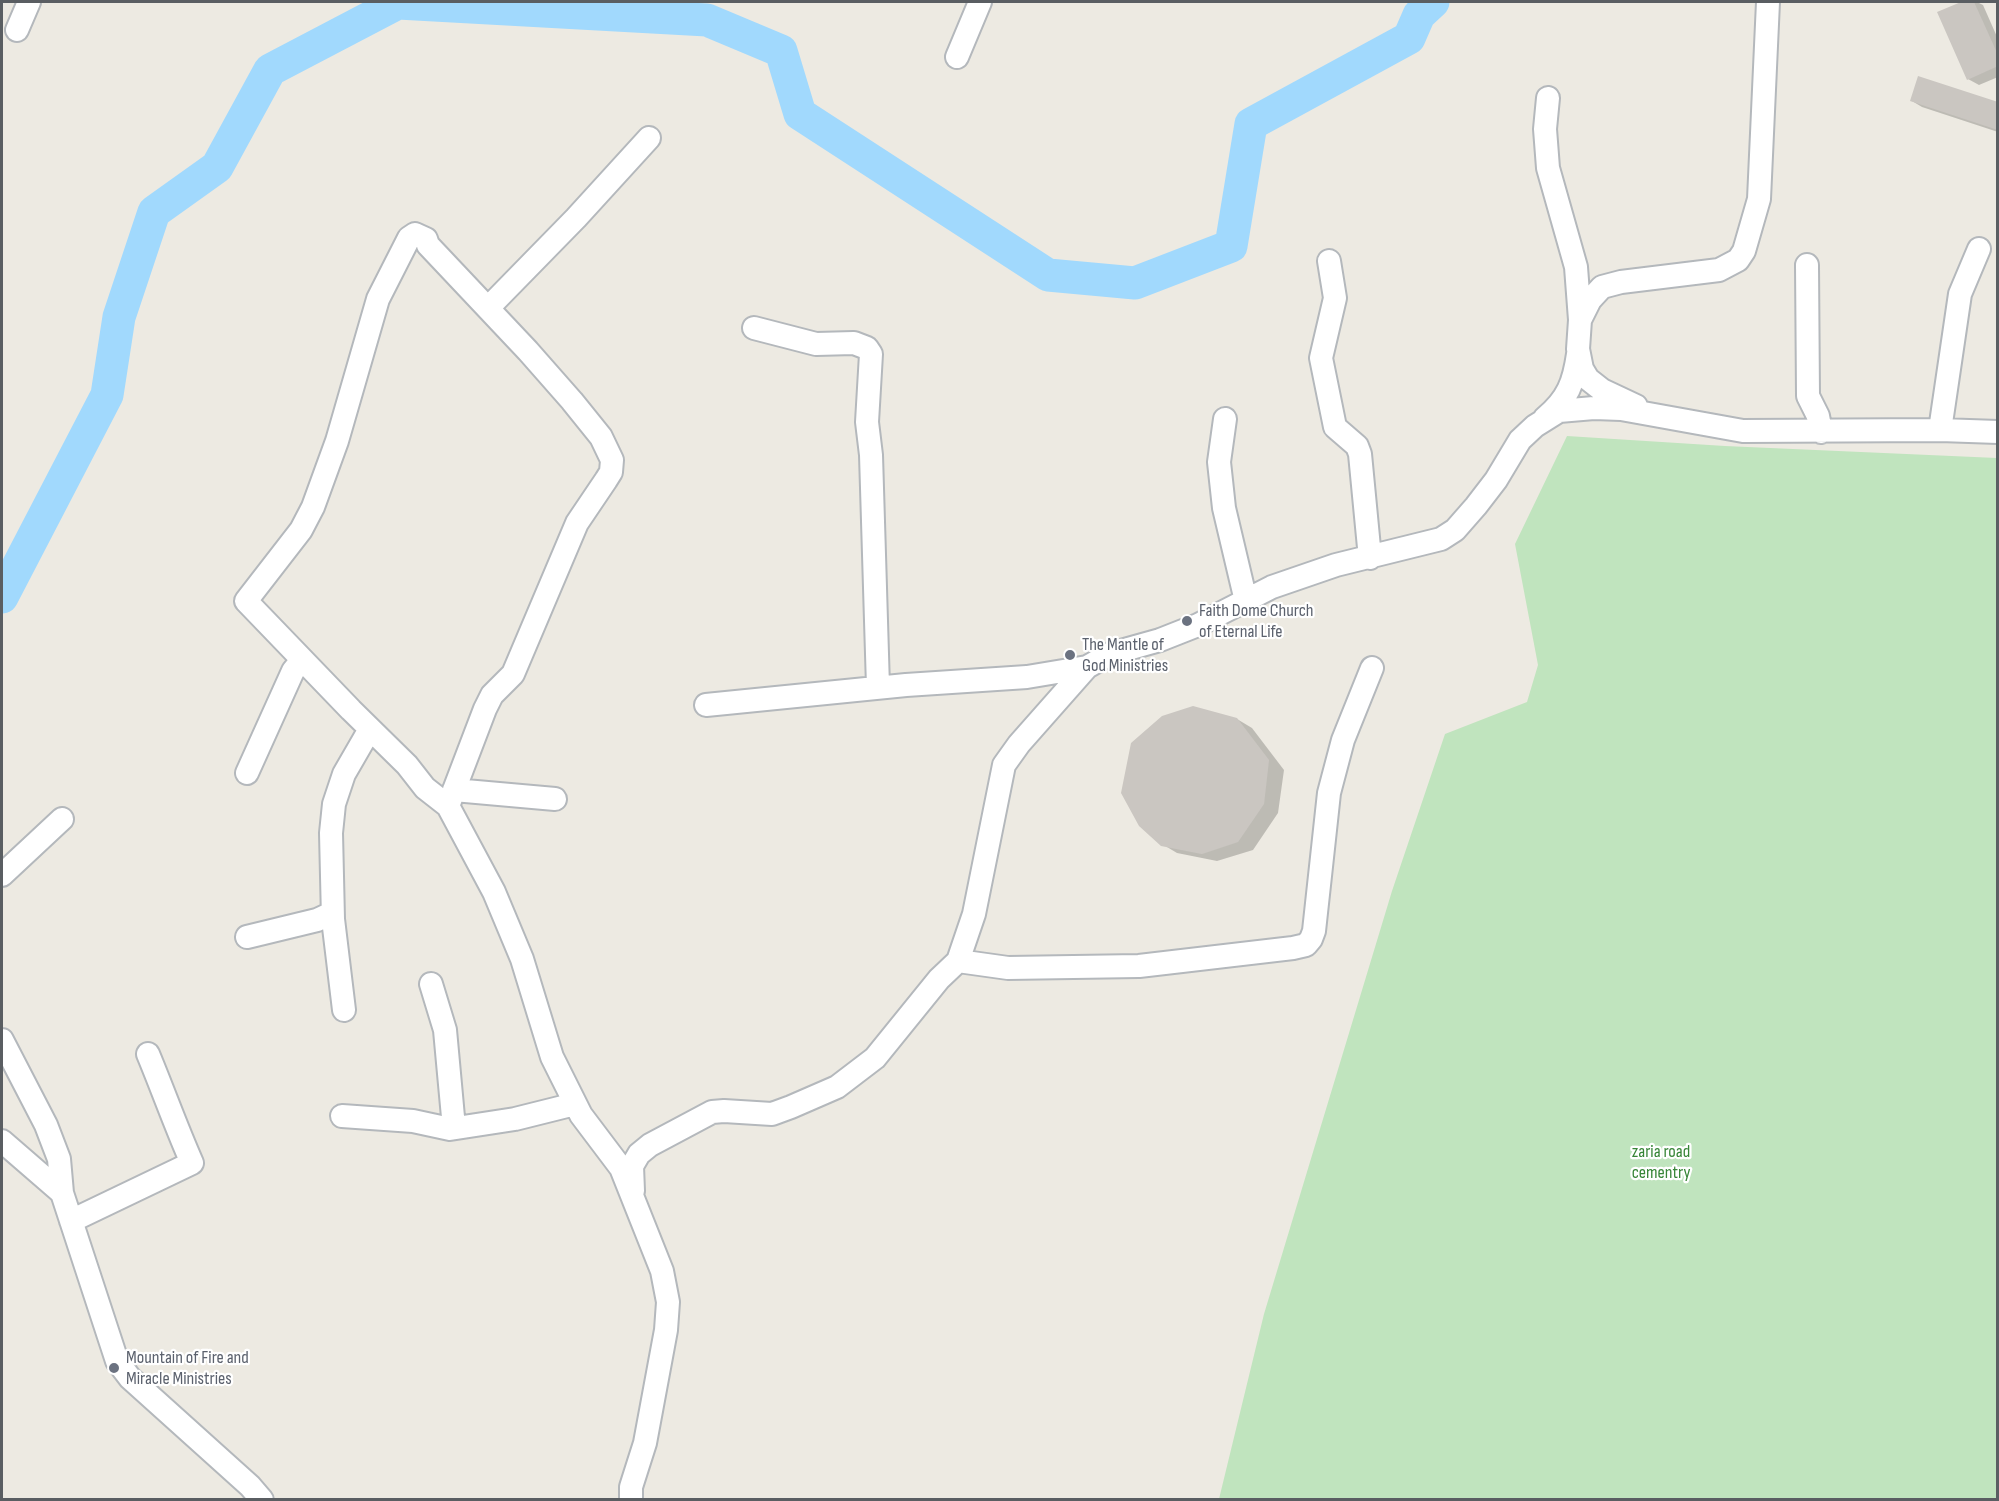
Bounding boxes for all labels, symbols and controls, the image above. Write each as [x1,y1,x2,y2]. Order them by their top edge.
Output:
place label: Faith Dome Church of Eternal Life [1199,600,1314,642]
marker: Faith Dome Church of Eternal Life [1180,614,1194,628]
place label: The Mantle of God Ministries [1082,634,1168,676]
marker: The Mantle of God Ministries [1063,648,1077,662]
park label: zaria road cementry [1632,1141,1690,1184]
place label: Mountain of Fire and Miracle Ministries [126,1347,249,1390]
marker: Mountain of Fire and Miracle Ministries [107,1361,121,1375]

